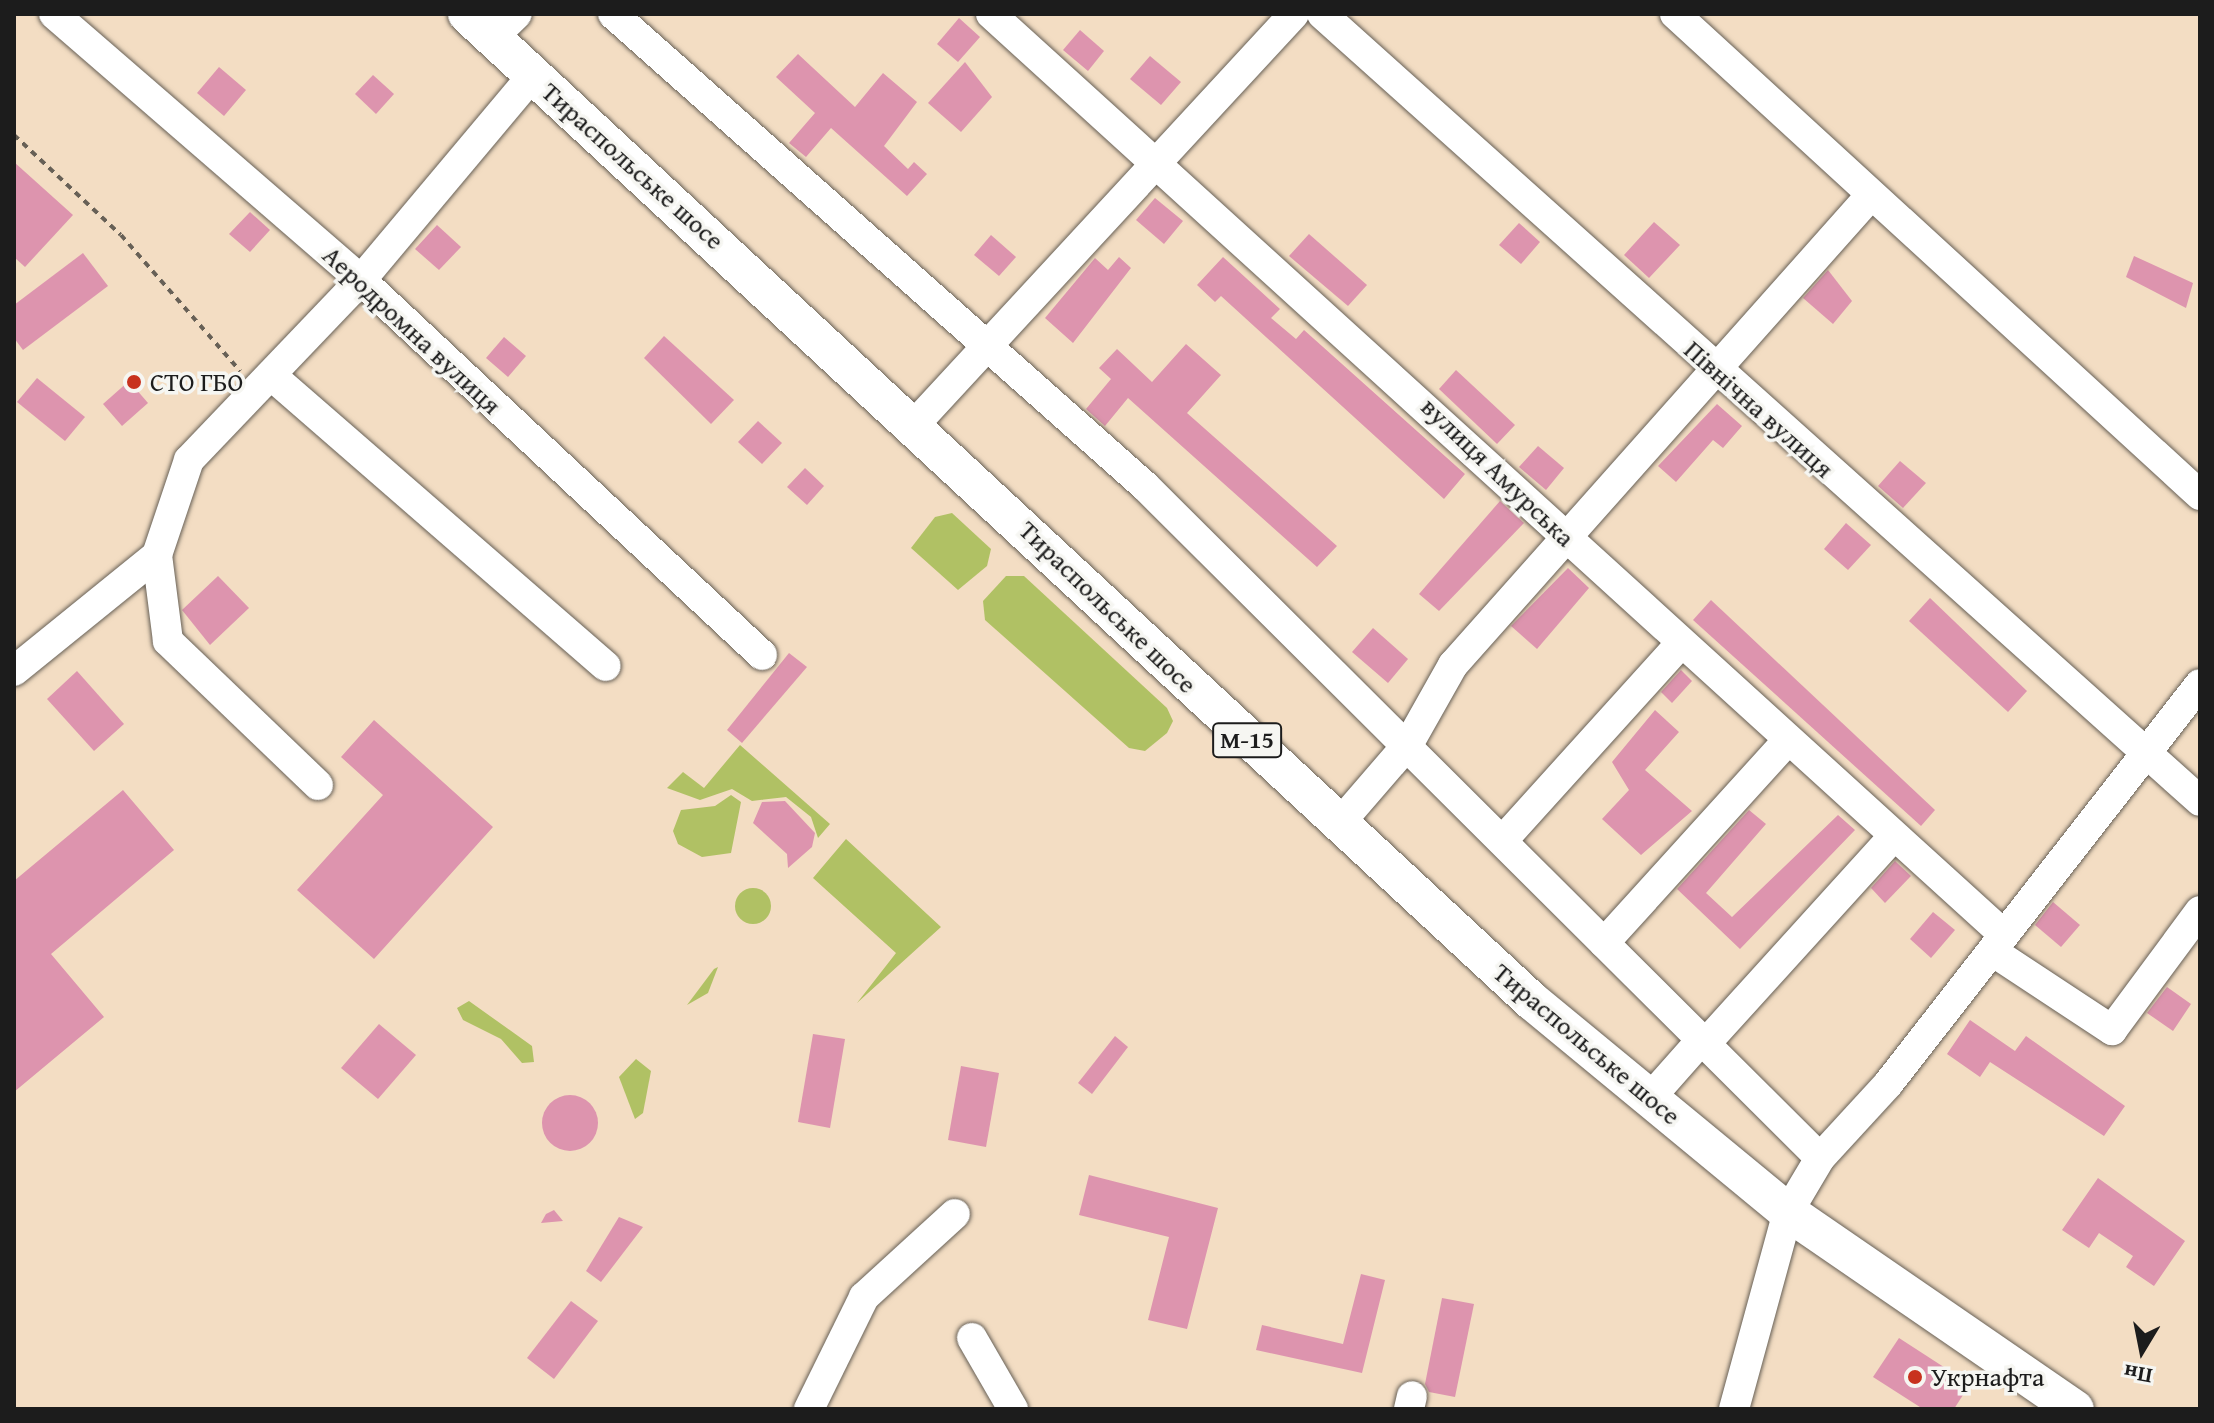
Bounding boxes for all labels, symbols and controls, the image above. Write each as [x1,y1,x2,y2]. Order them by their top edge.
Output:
street label: Тираспольське шосе [535,76,731,256]
street label: Аеродромна вулиця [316,239,508,421]
street label: Північна вулиця [1678,334,1840,484]
place label: СТО ГБО [150,366,243,398]
marker: СТО ГБО [125,373,143,391]
street label: вулиця Амурська [1415,391,1581,553]
street label: Тираспольське шосе [1013,514,1203,700]
road number: М-15 [1211,720,1283,760]
street label: Тираспольське шосе [1487,957,1687,1131]
north arrow [2102,1311,2182,1391]
text: Пн [2121,1356,2155,1393]
place label: Укрнафта [1931,1361,2044,1393]
marker: Укрнафта [1906,1368,1924,1386]

